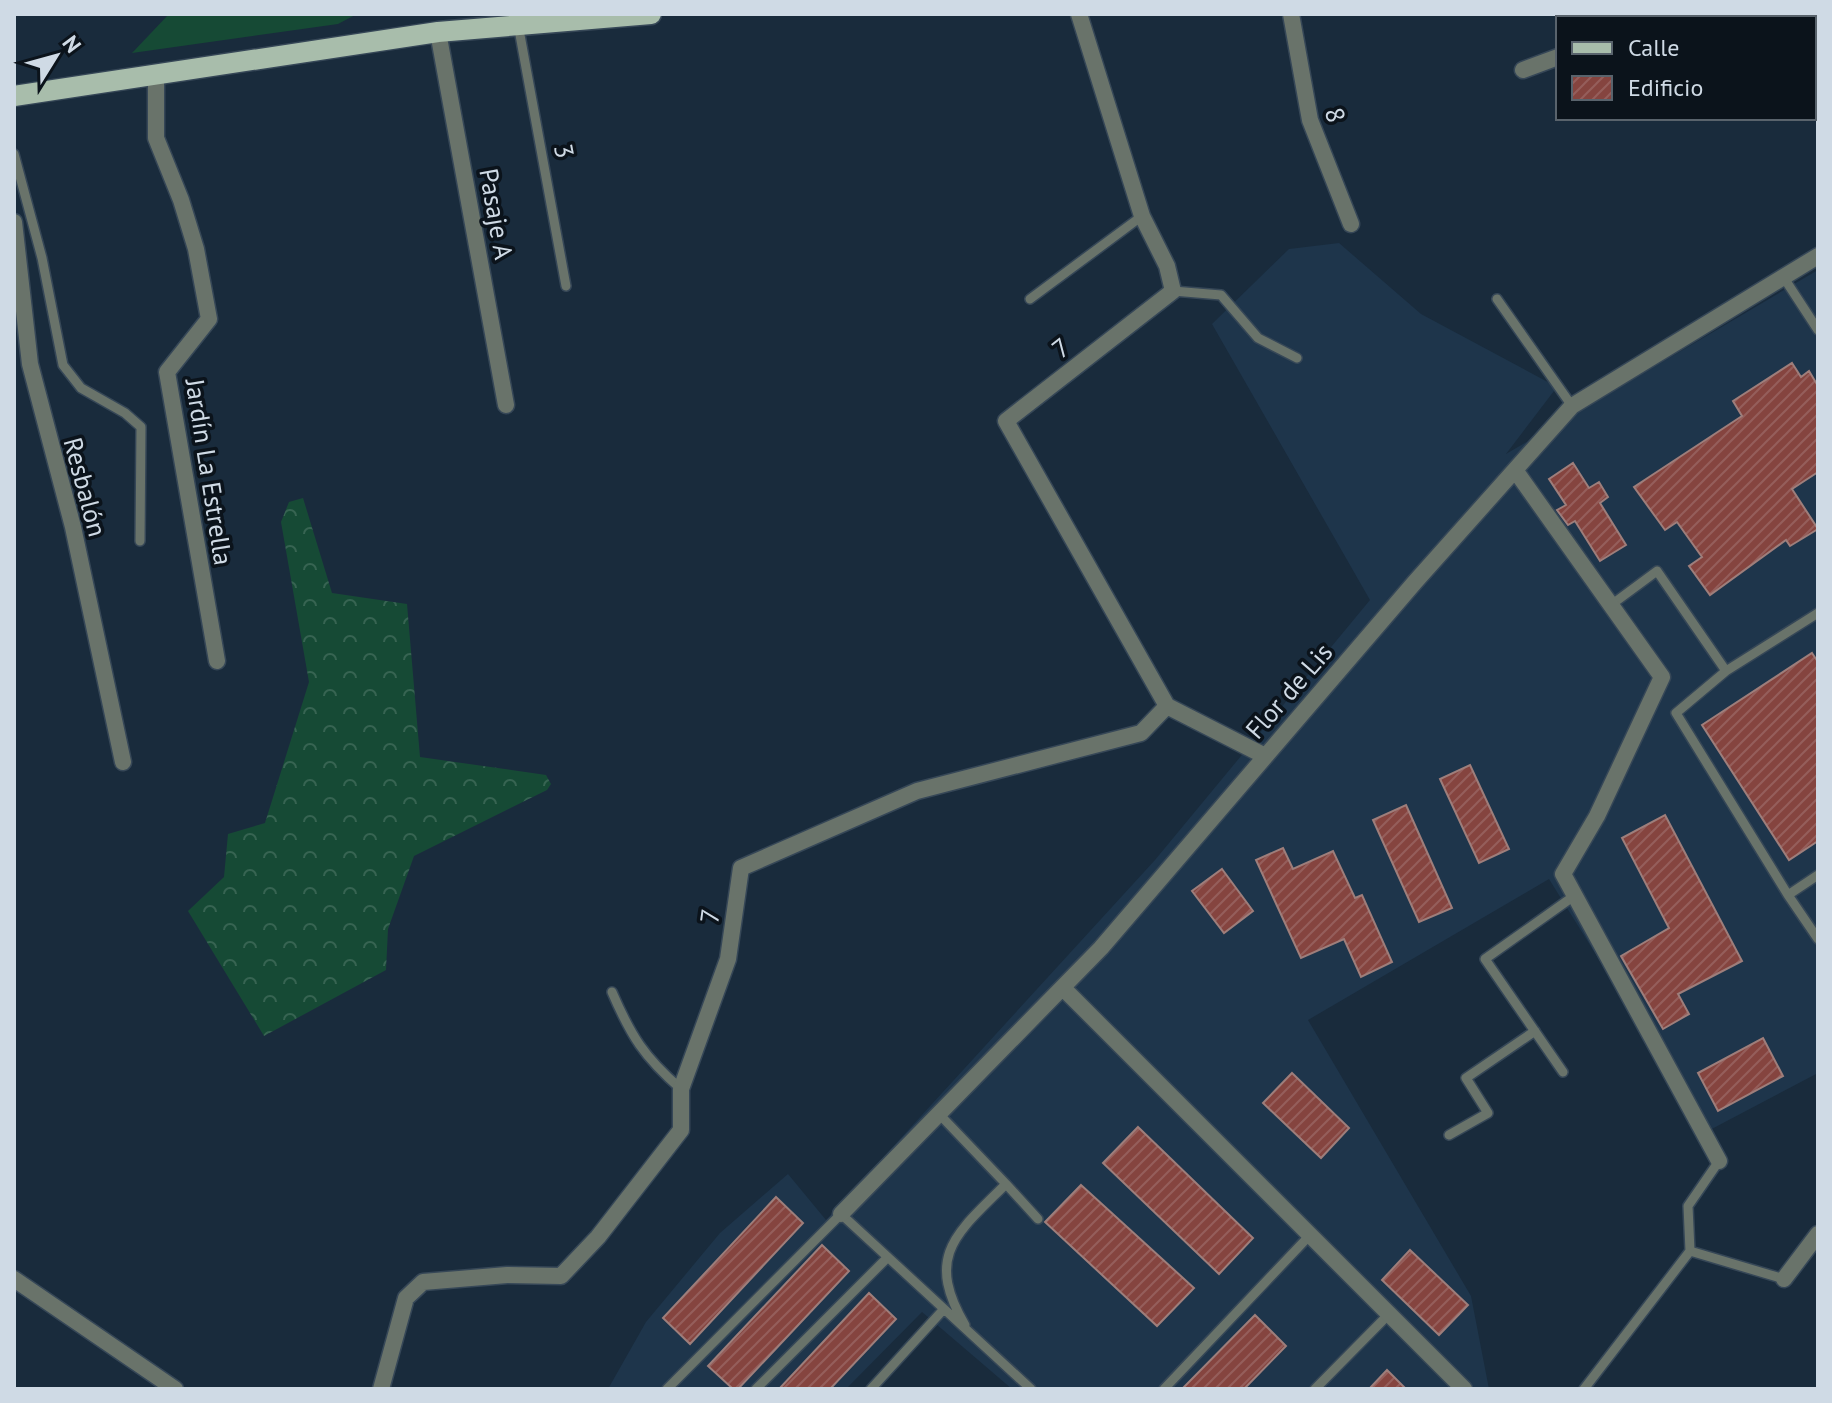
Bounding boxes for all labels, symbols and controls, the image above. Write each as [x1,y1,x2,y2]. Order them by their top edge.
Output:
north arrow [16,16,96,96]
legend [1556,16,1816,120]
text: N [56,30,88,58]
text: Calle [1628,32,1679,63]
text: Edificio [1628,72,1703,103]
street label: 8 [1318,104,1353,126]
street label: 3 [547,141,582,161]
street label: Pasaje A [472,166,521,262]
street label: 7 [1045,330,1076,365]
street label: Jardín La Estrella [178,376,240,567]
street label: Resbalón [56,434,114,540]
street label: Flor de Lis [1238,636,1339,745]
street label: 7 [692,907,727,925]

